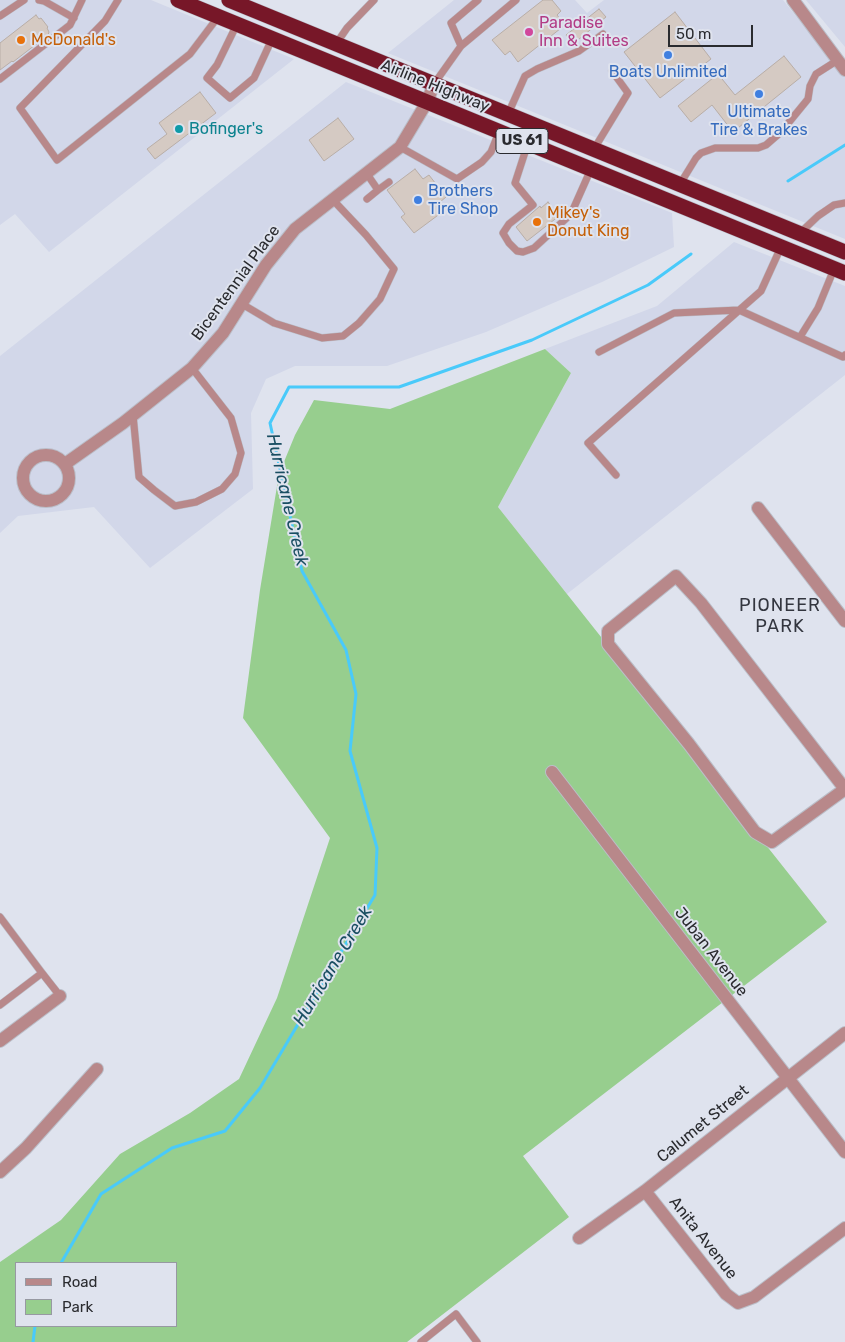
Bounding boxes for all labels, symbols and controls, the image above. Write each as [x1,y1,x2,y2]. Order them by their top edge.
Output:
place label: Paradise Inn & Suites [539,13,629,51]
scale bar [670,15,755,47]
text: 50 m [676,25,711,43]
marker: Paradise Inn & Suites [523,26,535,38]
place label: McDonald's [31,30,116,50]
marker: McDonald's [15,34,27,46]
marker: Boats Unlimited [662,49,674,61]
street label: Airline Highway [378,55,492,117]
place label: Boats Unlimited [609,62,727,82]
marker: Ultimate Tire & Brakes [753,88,765,100]
place label: Ultimate Tire & Brakes [710,102,808,140]
place label: Bofinger's [189,119,263,139]
marker: Bofinger's [173,123,185,135]
road number: US 61 [496,128,548,154]
place label: Brothers Tire Shop [428,181,498,219]
marker: Brothers Tire Shop [412,194,424,206]
place label: Mikey's Donut King [547,203,629,241]
marker: Mikey's Donut King [531,216,543,228]
street label: Bicentennial Place [188,222,284,344]
water label: Hurricane Creek [261,431,313,569]
district label: PIONEER PARK [738,595,822,638]
water label: Hurricane Creek [289,902,377,1030]
street label: Juban Avenue [670,904,752,1000]
street label: Calumet Street [653,1081,753,1167]
street label: Anita Avenue [665,1193,741,1283]
legend [15,1262,178,1327]
text: Road [62,1273,98,1291]
text: Park [62,1298,93,1316]

